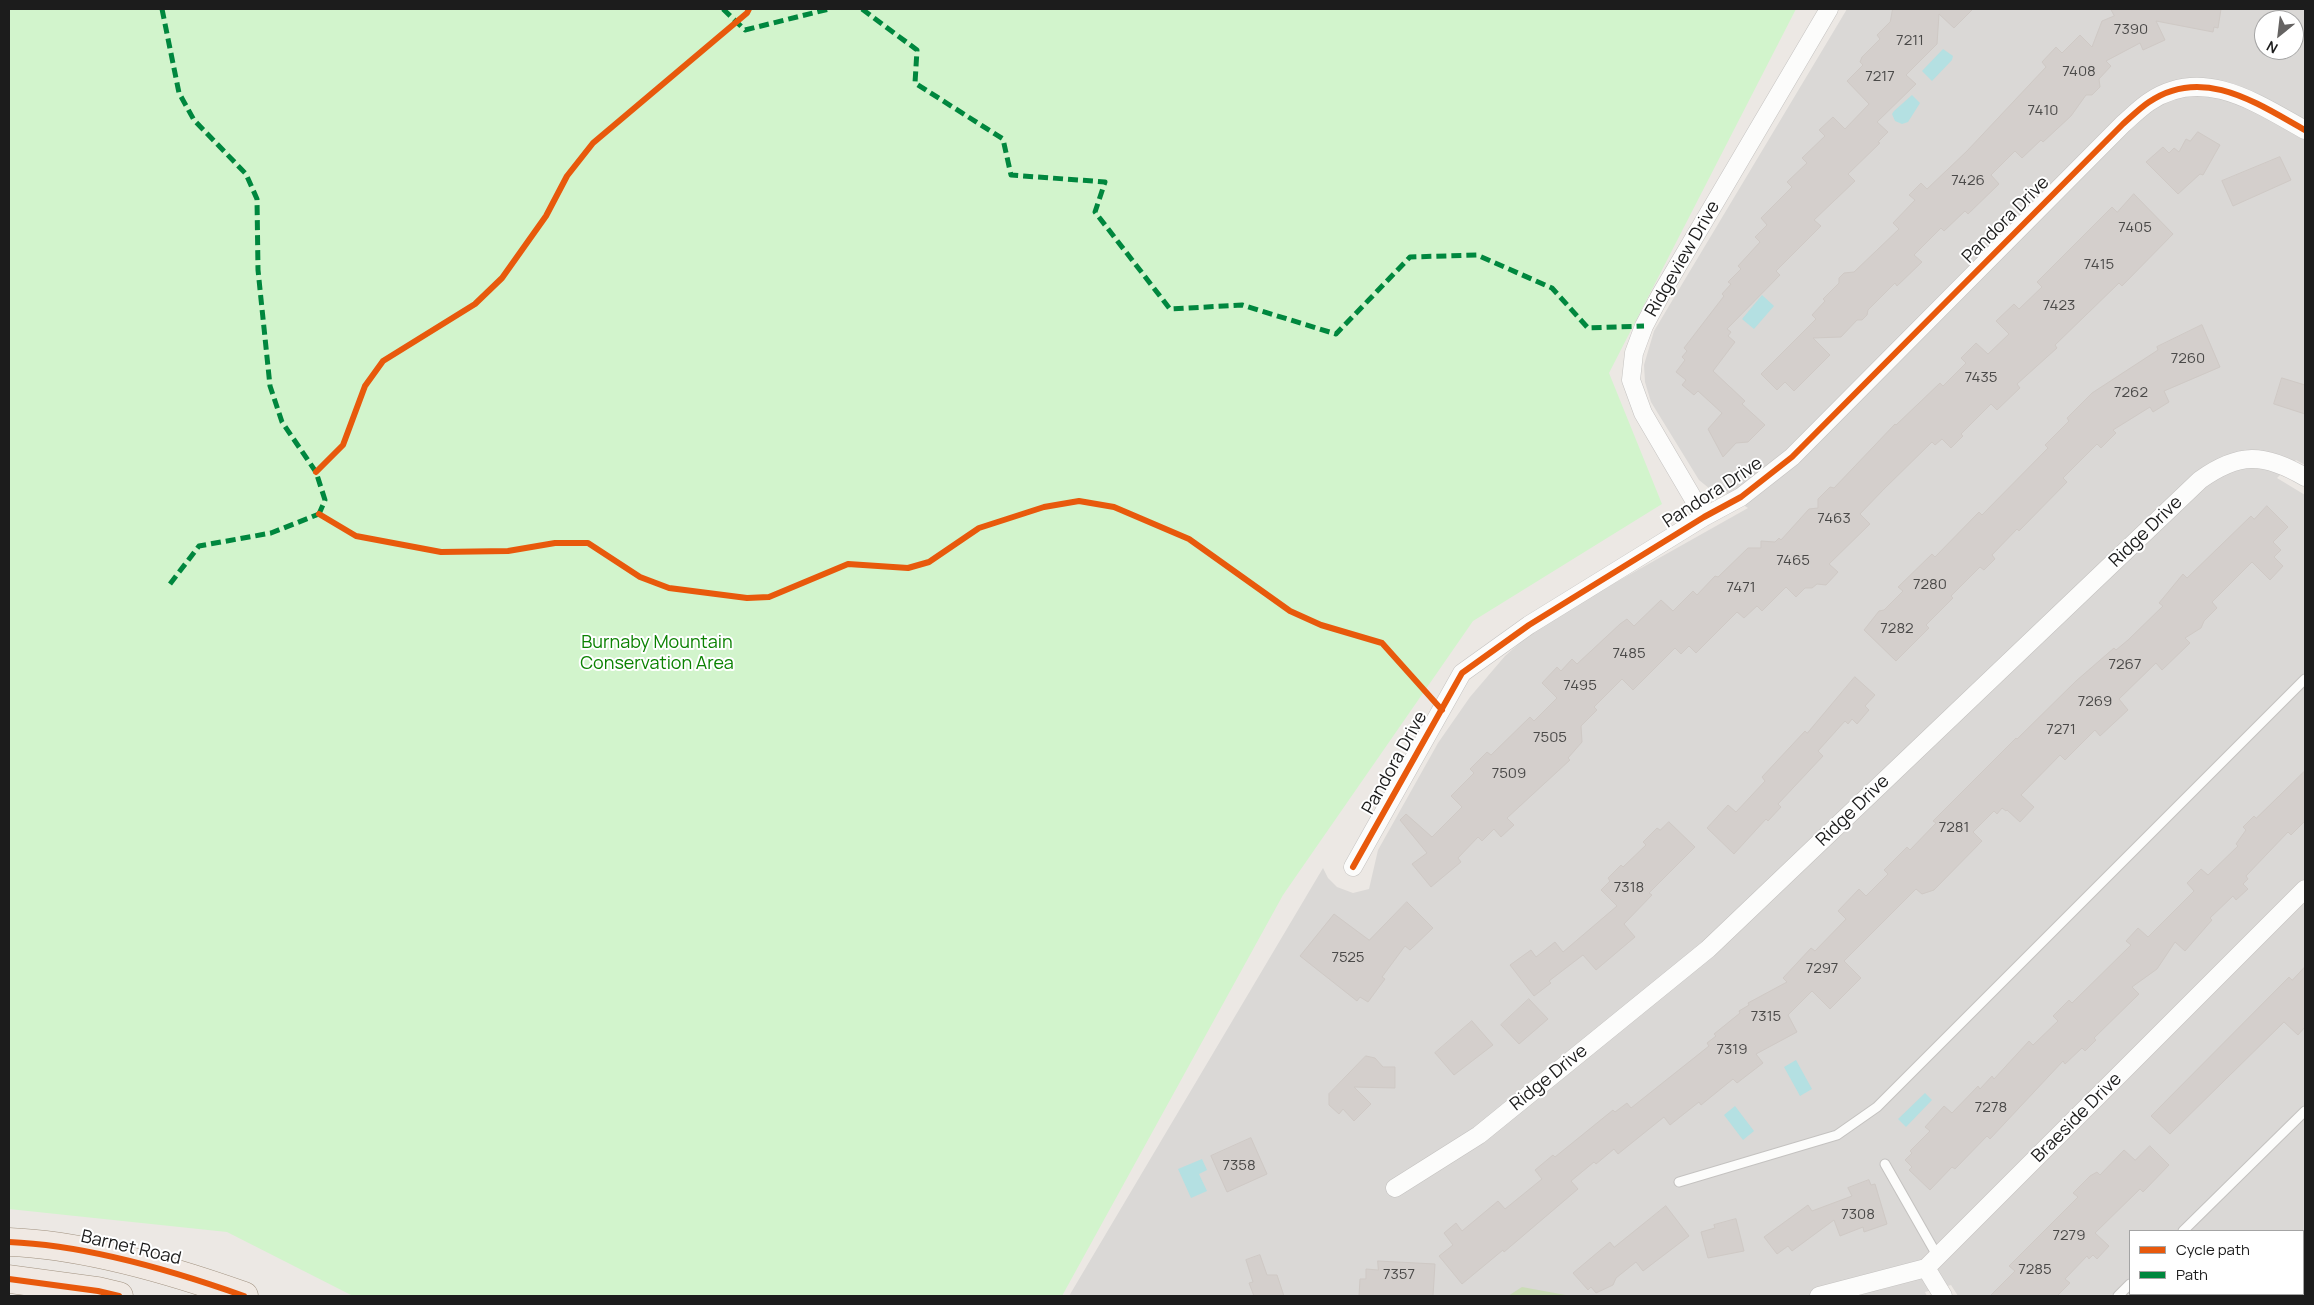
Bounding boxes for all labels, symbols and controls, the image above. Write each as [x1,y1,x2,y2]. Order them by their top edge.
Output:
north arrow [2254,10,2304,60]
house number: 7390 [2114,21,2148,39]
house number: 7211 [1896,32,1924,50]
text: N [2263,37,2281,58]
house number: 7408 [2062,63,2096,81]
house number: 7217 [1865,68,1895,86]
house number: 7410 [2028,102,2058,120]
house number: 7426 [1951,172,1985,190]
street label: Pandora Drive [1958,172,2054,268]
street label: Ridgeview Drive [1641,197,1725,321]
house number: 7405 [2118,219,2152,237]
house number: 7415 [2084,256,2114,274]
house number: 7423 [2043,297,2075,315]
house number: 7260 [2171,350,2205,368]
house number: 7435 [1965,369,1997,387]
house number: 7262 [2114,384,2148,402]
street label: Pandora Drive [1659,453,1767,533]
street label: Ridge Drive [2105,492,2187,572]
house number: 7463 [1817,510,1851,528]
house number: 7465 [1776,552,1810,570]
house number: 7280 [1913,576,1947,594]
house number: 7471 [1726,579,1756,597]
house number: 7282 [1880,620,1914,638]
park label: Burnaby Mountain Conservation Area [580,632,734,674]
house number: 7485 [1612,645,1646,663]
house number: 7267 [2109,656,2141,674]
house number: 7495 [1563,677,1597,695]
house number: 7269 [2078,693,2112,711]
street label: Pandora Drive [1358,708,1432,818]
house number: 7271 [2046,721,2076,739]
house number: 7505 [1533,729,1567,747]
house number: 7509 [1492,765,1526,783]
street label: Ridge Drive [1812,771,1894,851]
house number: 7281 [1939,819,1969,837]
house number: 7318 [1614,879,1644,897]
house number: 7525 [1332,949,1364,967]
house number: 7297 [1806,960,1838,978]
house number: 7315 [1751,1008,1781,1026]
street label: Ridge Drive [1506,1040,1592,1116]
house number: 7319 [1717,1041,1747,1059]
street label: Braeside Drive [2028,1069,2126,1167]
house number: 7278 [1975,1099,2007,1117]
house number: 7358 [1222,1157,1256,1175]
house number: 7308 [1841,1206,1875,1224]
street label: Barnet Road [79,1226,183,1270]
house number: 7279 [2053,1227,2085,1245]
legend [2129,1230,2304,1295]
text: Cycle path [2176,1239,2250,1260]
house number: 7285 [2018,1261,2052,1279]
text: Path [2176,1264,2208,1285]
house number: 7357 [1383,1266,1415,1284]

